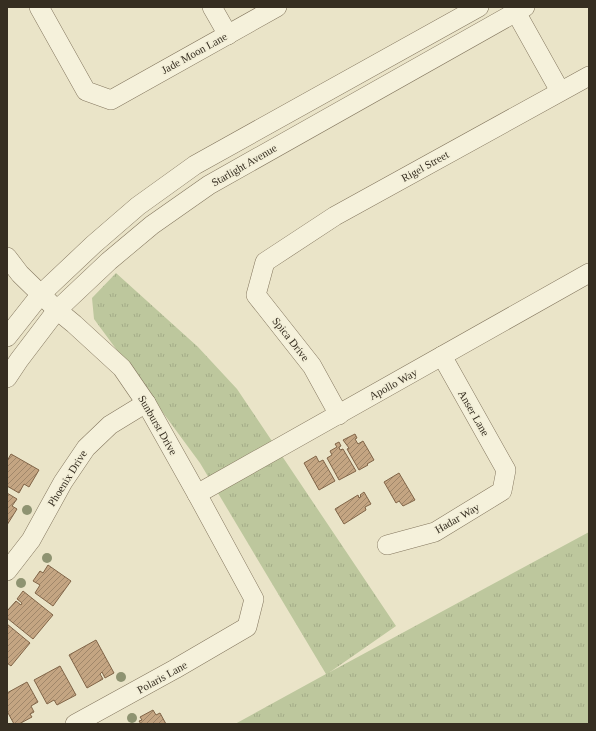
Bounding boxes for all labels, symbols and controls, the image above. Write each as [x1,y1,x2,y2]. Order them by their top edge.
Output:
street label: Jade Moon Lane [159,30,229,76]
street label: Starlight Avenue [209,141,279,189]
street label: Rigel Street [399,148,451,184]
street label: Spica Drive [270,315,312,363]
street label: Apollo Way [367,366,420,402]
street label: Anser Lane [456,388,492,438]
street label: Sunburst Drive [136,393,180,457]
street label: Phoenix Drive [45,448,89,508]
street label: Hadar Way [433,500,482,536]
street label: Polaris Lane [135,658,189,696]

